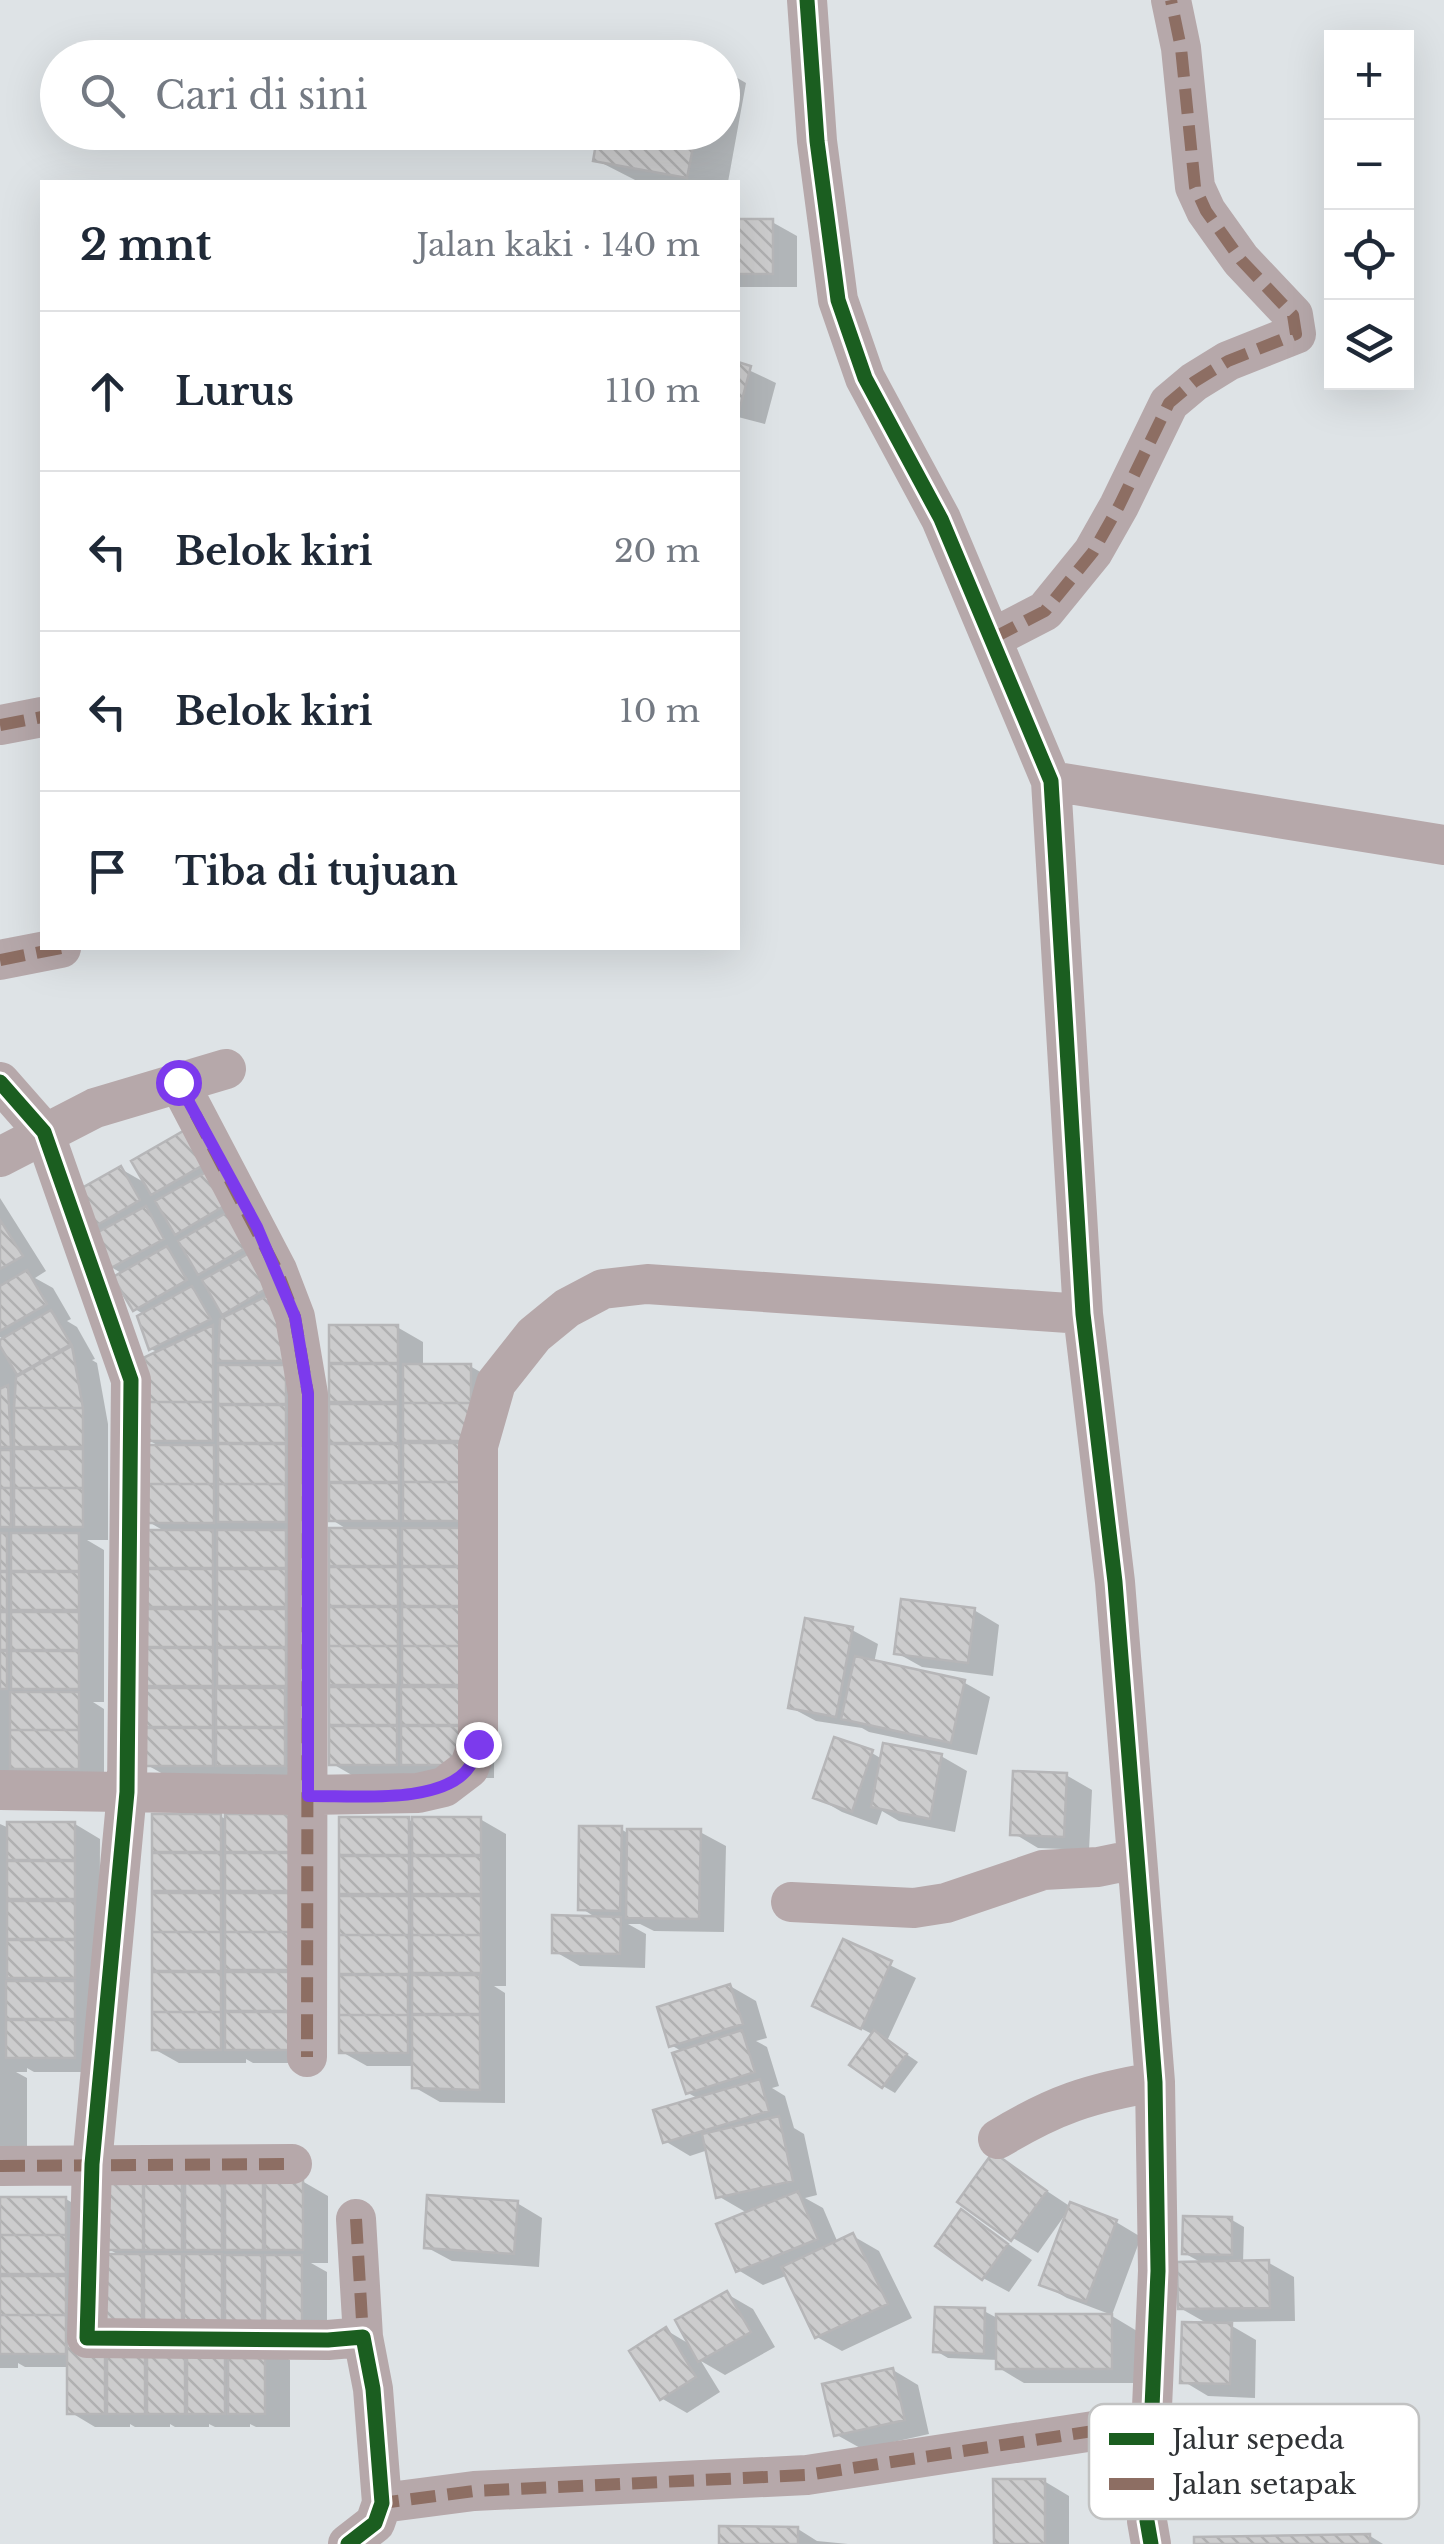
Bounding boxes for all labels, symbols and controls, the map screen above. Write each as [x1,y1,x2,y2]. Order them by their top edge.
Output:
map controls [1324,30,1414,390]
button: + [1324,30,1414,120]
search box [40,40,740,150]
icon: search [75,68,130,123]
text: Cari di sini [155,72,367,119]
button: − [1324,120,1414,210]
button: locate [1324,210,1414,300]
text: 2 mnt [80,219,212,271]
text: Jalan kaki · 140 m [416,225,700,265]
button: layers [1324,300,1414,390]
icon: ahead [80,364,135,419]
text: Lurus [175,368,294,415]
text: 110 m [605,371,700,411]
icon: left [80,524,135,579]
text: Belok kiri [175,528,372,575]
text: 20 m [614,531,700,571]
icon: left [80,684,135,739]
text: Belok kiri [175,688,372,735]
text: 10 m [619,691,700,731]
icon: arrive [80,844,135,899]
text: Tiba di tujuan [175,848,458,895]
route start [156,1060,202,1106]
route end [456,1722,502,1768]
legend [1089,2404,1419,2519]
text: Jalur sepeda [1168,2422,1345,2457]
text: Jalan setapak [1168,2467,1357,2502]

